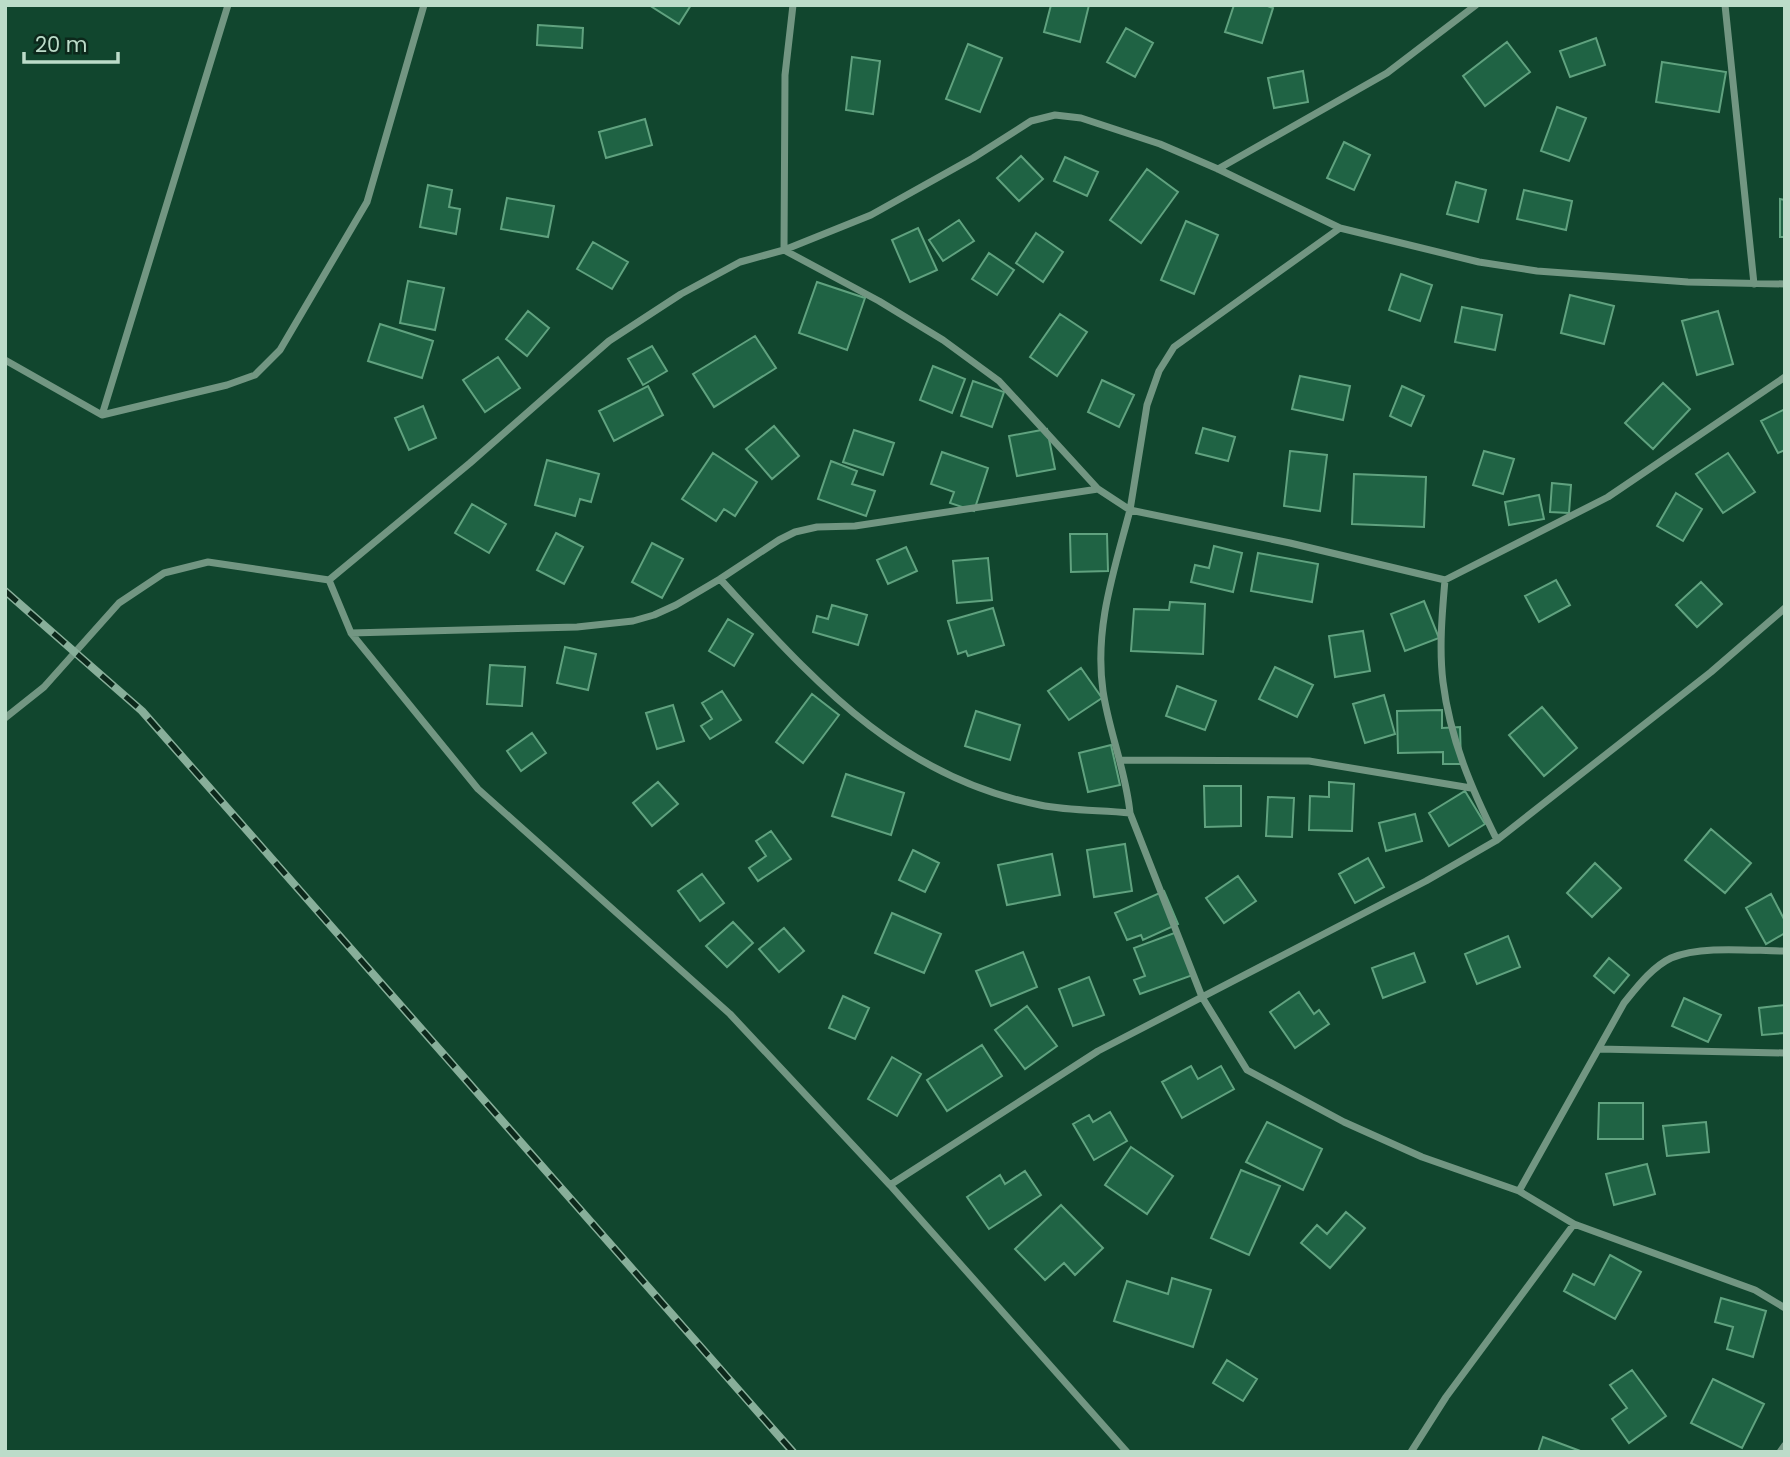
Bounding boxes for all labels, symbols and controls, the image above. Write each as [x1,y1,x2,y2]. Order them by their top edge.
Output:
scale bar [24,21,119,65]
text: 20 m [35,30,88,59]

